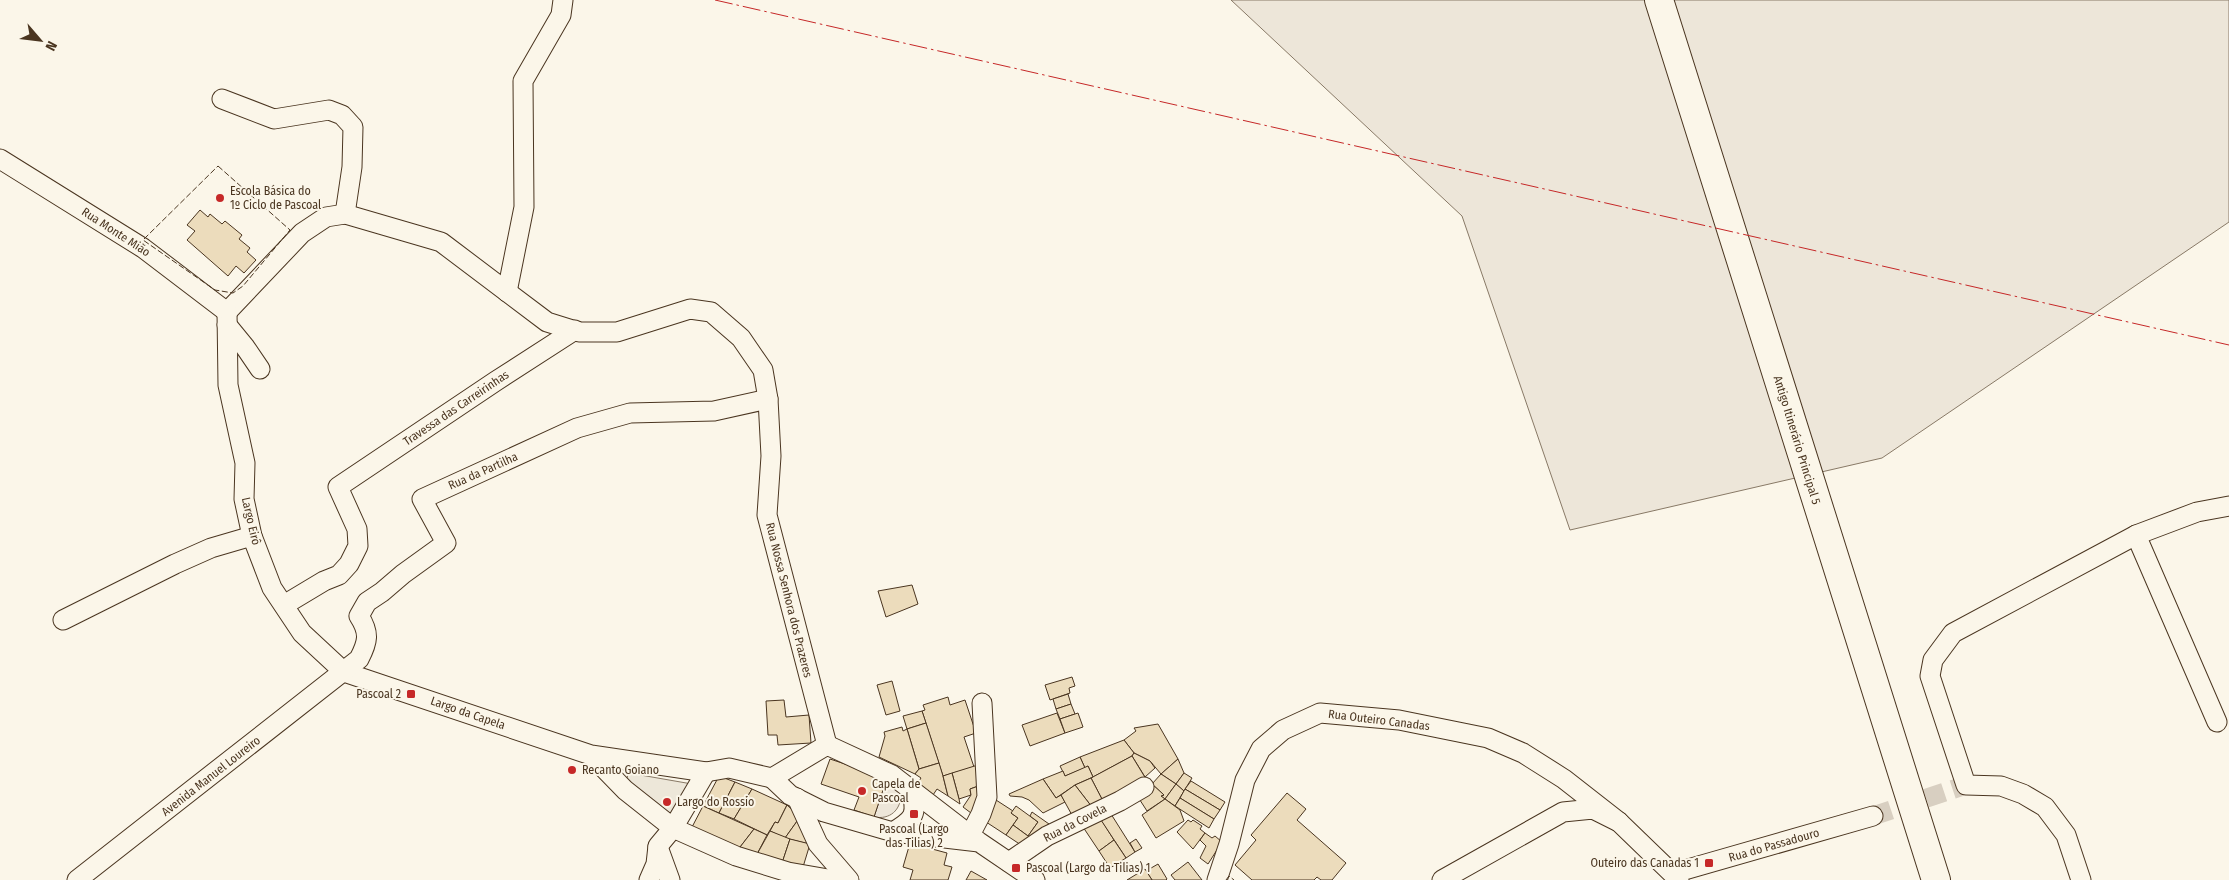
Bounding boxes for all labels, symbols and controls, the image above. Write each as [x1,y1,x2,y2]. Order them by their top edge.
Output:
north arrow [15,15,65,65]
text: N [42,38,61,54]
place label: Escola Básica do 1º Ciclo de Pascoal [230,184,321,212]
marker: Escola Básica do 1º Ciclo de Pascoal [214,192,226,204]
street label: Rua Monte Mião [79,205,153,259]
street label: Travessa das Carreirinhas [400,367,512,449]
street label: Antigo Itinerário Principal 5 [1771,374,1823,506]
street label: Rua da Partilha [446,449,520,493]
street label: Largo Eirô [239,496,263,546]
street label: Rua Nossa Senhora dos Prazeres [763,521,815,679]
place label: Pascoal 2 [356,687,401,701]
marker: Pascoal 2 [405,688,417,700]
street label: Largo da Capela [429,694,507,732]
street label: Rua Outeiro Canadas [1327,707,1431,733]
street label: Avenida Manuel Loureiro [159,733,263,819]
place label: Recanto Goiano [582,763,659,777]
marker: Recanto Goiano [566,764,578,776]
place label: Capela de Pascoal [872,777,920,805]
marker: Capela de Pascoal [856,785,868,797]
place label: Largo do Rossio [677,795,754,809]
marker: Largo do Rossio [661,796,673,808]
street label: Rua da Covela [1041,801,1109,845]
marker: Pascoal (Largo das Tilias) 2 [908,808,920,820]
place label: Pascoal (Largo das Tilias) 2 [879,822,949,850]
street label: Rua do Passadouro [1727,825,1821,865]
place label: Outeiro das Canadas 1 [1590,856,1699,870]
marker: Outeiro das Canadas 1 [1703,857,1715,869]
place label: Pascoal (Largo da Tilias) 1 [1026,861,1151,875]
marker: Pascoal (Largo da Tilias) 1 [1010,862,1022,874]

